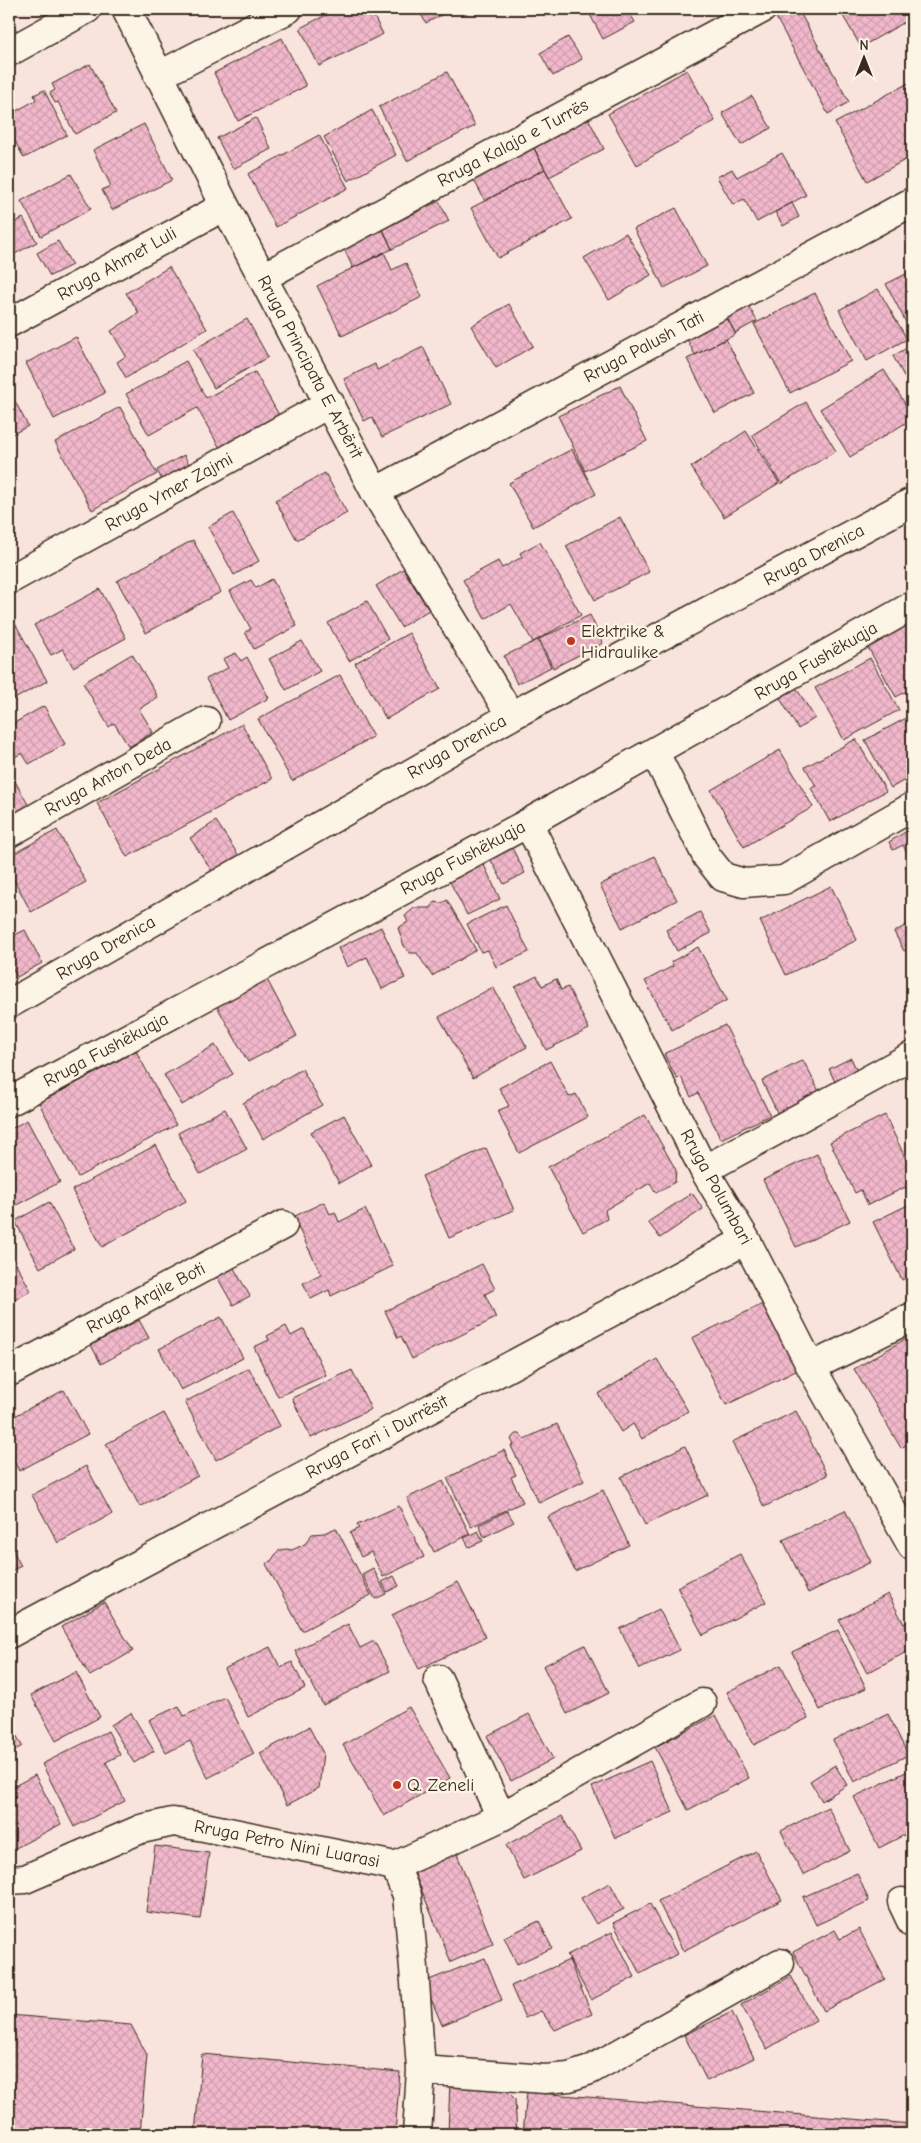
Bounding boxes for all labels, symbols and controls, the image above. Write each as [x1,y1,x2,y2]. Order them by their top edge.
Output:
north arrow [838,32,888,82]
text: N [859,37,869,54]
street label: Rruga Kalaja e Turrës [434,94,592,192]
street label: Rruga Ahmet Luli [54,223,180,305]
street label: Rruga Principata E Arbërit [253,272,368,463]
street label: Rruga Palush Tati [580,306,708,388]
street label: Rruga Ymer Zajmi [102,448,236,536]
street label: Rruga Drenica [760,520,868,590]
street label: Rruga Fushëkuqja [751,617,881,705]
place label: Elektrike & Hidraulike [581,621,665,663]
marker: Elektrike & Hidraulike [565,635,577,647]
street label: Rruga Drenica [404,710,510,784]
street label: Rruga Anton Deda [41,733,175,821]
street label: Rruga Fushëkuqja [397,816,529,900]
street label: Rruga Drenica [53,911,159,985]
street label: Rruga Fushëkuqja [40,1008,172,1092]
street label: Rruga Polumbari [676,1126,756,1248]
street label: Rruga Arqile Boti [83,1258,209,1338]
street label: Rruga Fari i Durrësit [302,1390,452,1483]
place label: Q. Zeneli [407,1775,474,1796]
marker: Q. Zeneli [391,1779,403,1791]
street label: Rruga Petro Nini Luarasi [192,1816,382,1872]

